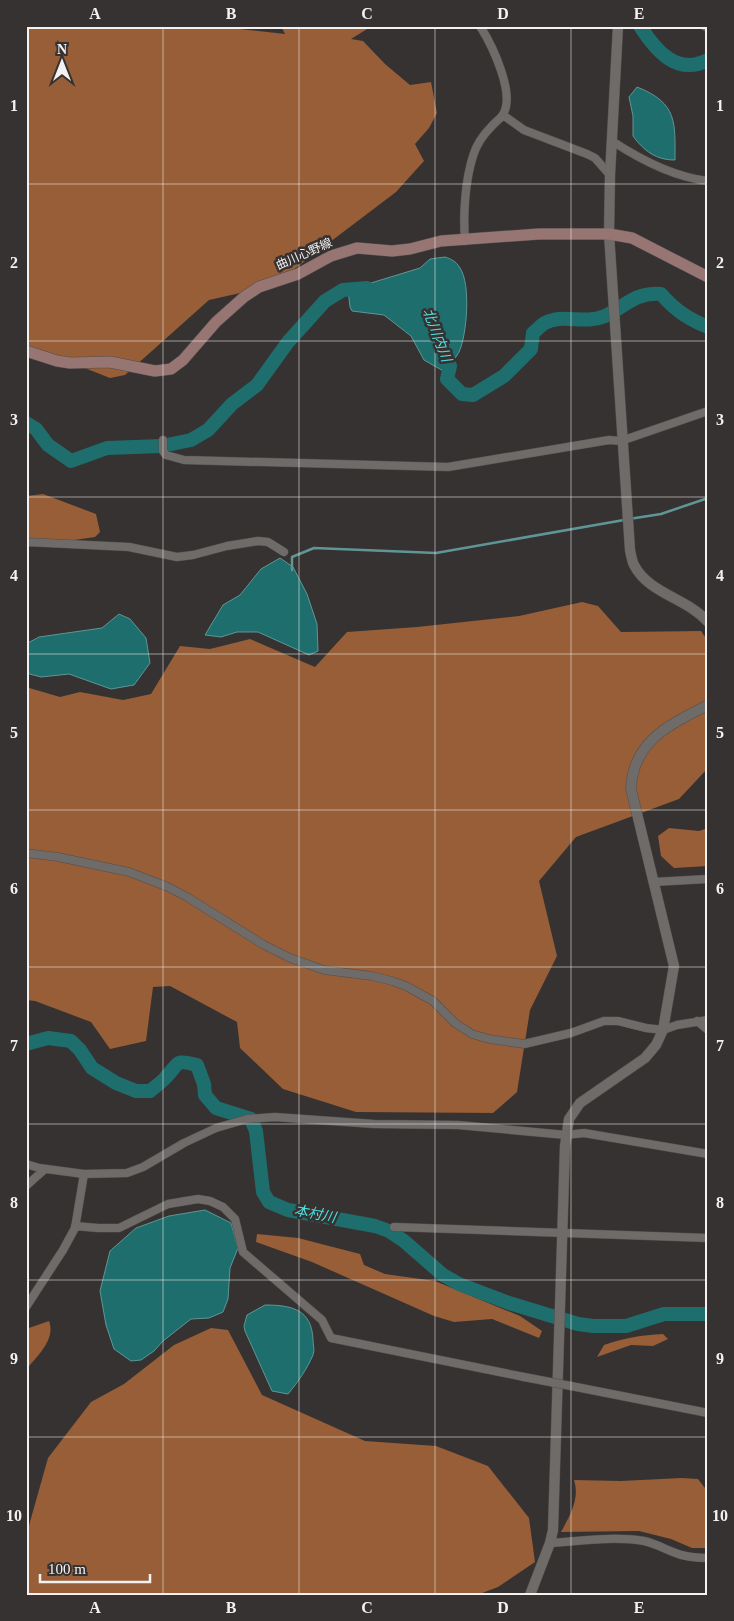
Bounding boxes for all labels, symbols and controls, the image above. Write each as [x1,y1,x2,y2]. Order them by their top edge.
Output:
text: A [89,5,101,22]
text: B [226,5,237,22]
text: C [361,5,373,22]
text: D [497,5,509,22]
text: E [634,5,644,22]
north arrow [38,38,88,88]
text: N [57,42,67,57]
text: 1 [10,97,18,114]
text: 1 [716,97,724,114]
street label: 曲川心野線 [274,235,334,273]
text: 2 [10,254,18,271]
text: 2 [716,254,724,271]
water label: 北川内川 [420,306,455,366]
text: 3 [10,411,18,428]
text: 3 [716,411,724,428]
text: 4 [10,567,18,584]
text: 4 [716,567,724,584]
text: 5 [10,724,18,741]
text: 5 [716,724,724,741]
text: 6 [10,880,18,897]
text: 6 [716,880,724,897]
text: 7 [10,1037,18,1054]
text: 7 [716,1037,724,1054]
text: 8 [10,1194,18,1211]
text: 8 [716,1194,724,1211]
water label: 本村川 [293,1203,339,1226]
text: 9 [10,1350,18,1367]
text: 9 [716,1350,724,1367]
text: 10 [6,1507,22,1524]
text: 10 [712,1507,728,1524]
scale bar [40,1551,150,1583]
text: 100 m [48,1561,86,1577]
text: A [89,1599,101,1616]
text: B [226,1599,237,1616]
text: C [361,1599,373,1616]
text: D [497,1599,509,1616]
text: E [634,1599,644,1616]

